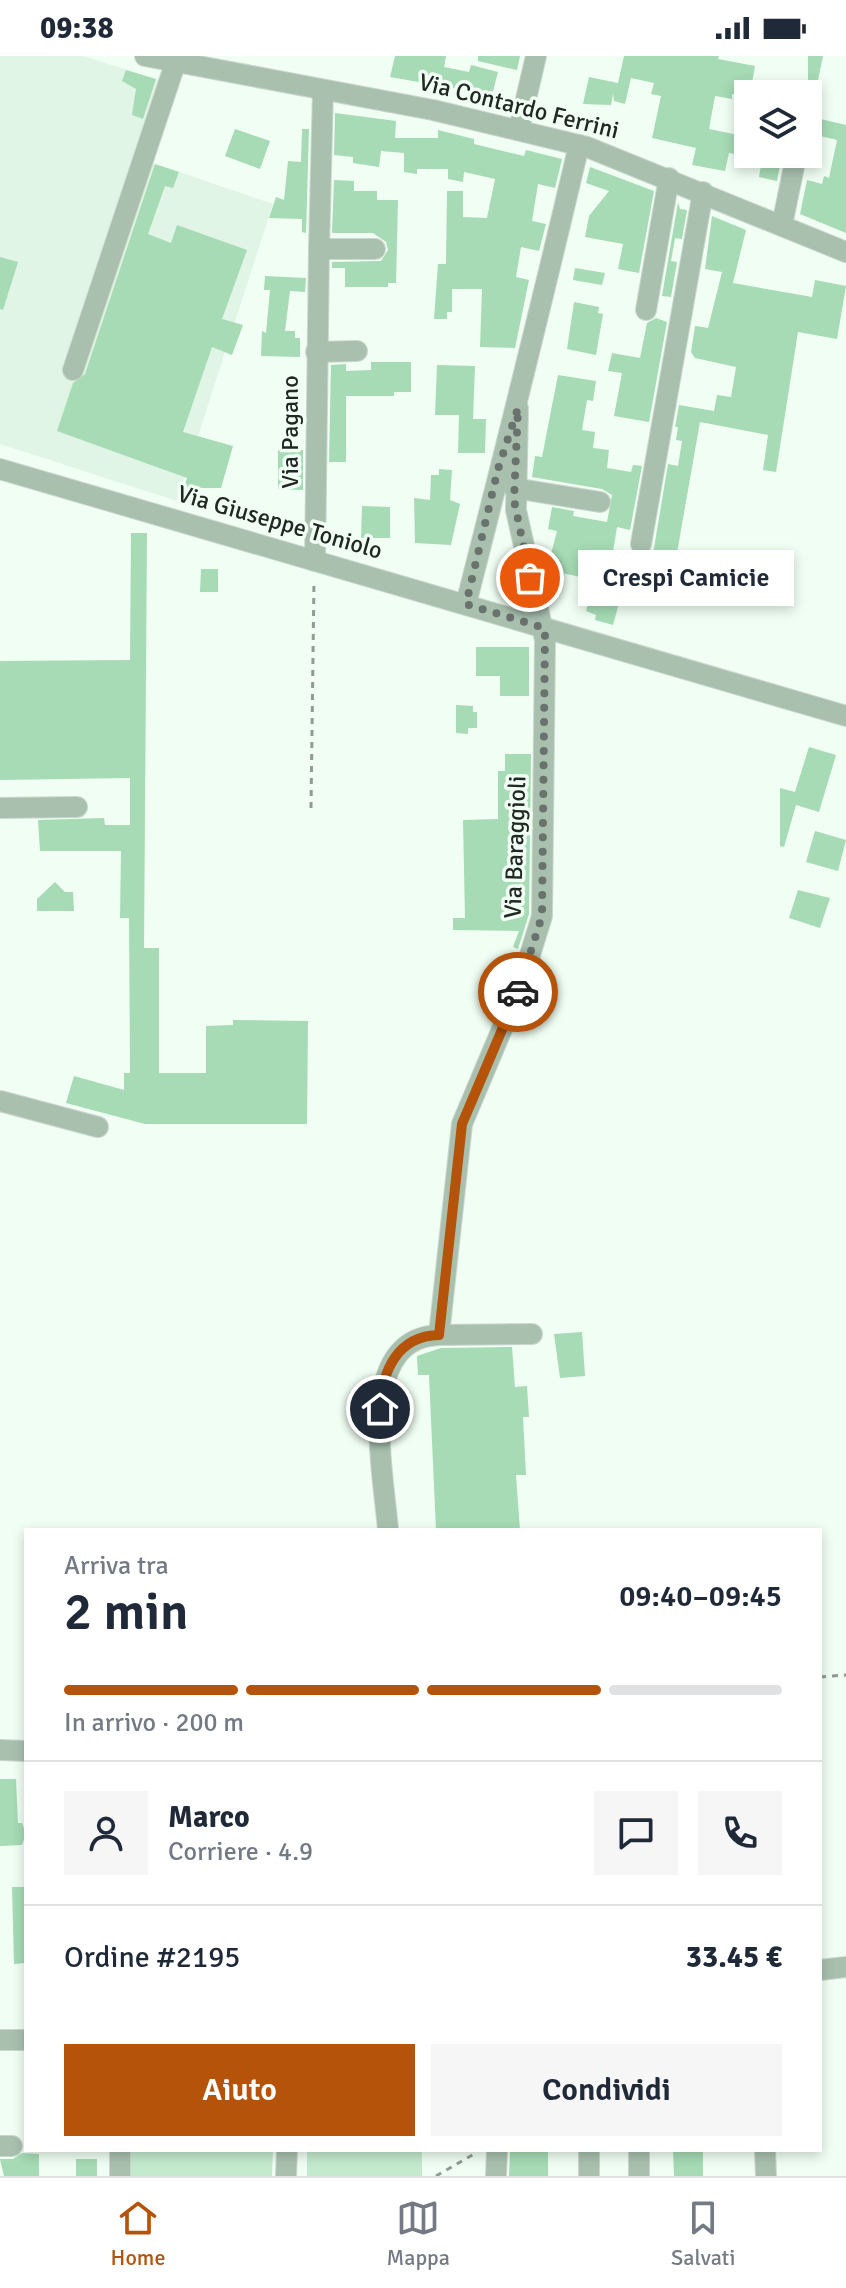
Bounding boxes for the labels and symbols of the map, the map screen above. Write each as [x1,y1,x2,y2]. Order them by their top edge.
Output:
street label: Via Contardo Ferrini [416,67,622,145]
street label: Via Pagano [275,375,305,489]
street label: Via Giuseppe Toniolo [174,478,386,566]
pin [496,544,564,612]
callout: Crespi Camicie [578,550,794,606]
street label: Via Baraggioli [498,775,532,919]
courier [478,952,558,1032]
pin [346,1375,414,1443]

